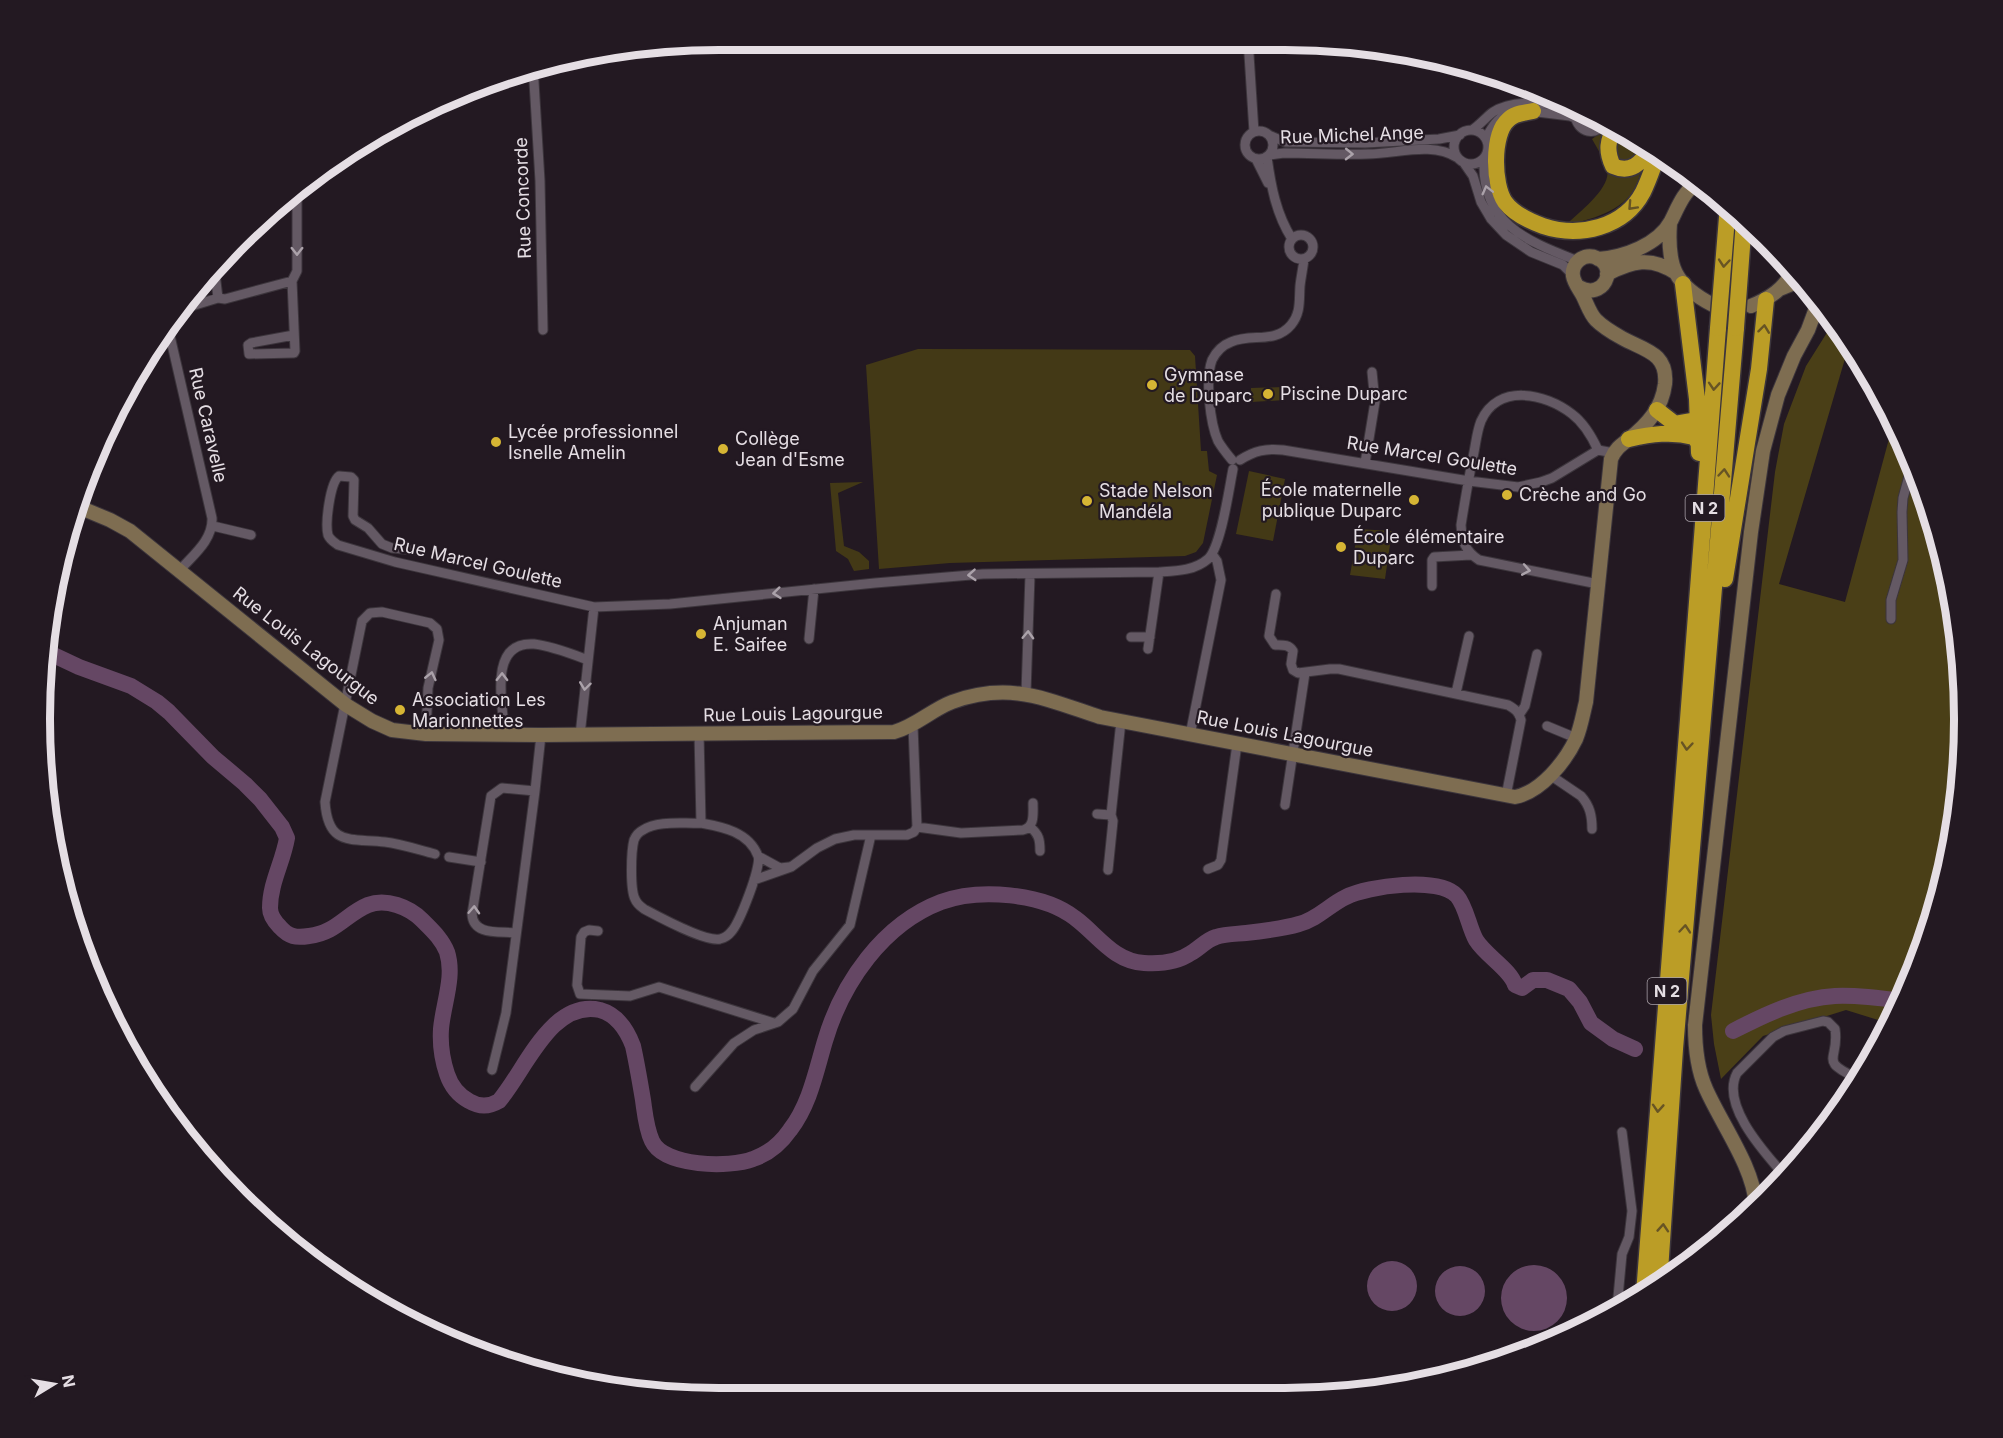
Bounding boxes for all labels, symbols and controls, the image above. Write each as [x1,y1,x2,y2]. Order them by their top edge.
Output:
street label: Rue Michel Ange [1280,121,1424,148]
street label: Rue Concorde [510,137,535,259]
one-way arrow [1344,148,1353,160]
one-way arrow [1482,185,1495,195]
one-way arrow [1628,199,1639,210]
one-way arrow [291,246,303,255]
one-way arrow [1717,259,1730,268]
one-way arrow [1757,325,1769,334]
place label: Gymnase de Duparc [1164,364,1252,406]
street label: Rue Caravelle [185,365,232,484]
marker: Gymnase de Duparc [1145,378,1159,392]
one-way arrow [1708,382,1721,391]
place label: Piscine Duparc [1280,383,1408,404]
marker: Piscine Duparc [1261,387,1275,401]
place label: Lycée professionnel Isnelle Amelin [508,421,678,463]
place label: Collège Jean d'Esme [735,428,845,470]
street label: Rue Marcel Goulette [1345,432,1519,479]
marker: Lycée professionnel Isnelle Amelin [489,435,503,449]
marker: Collège Jean d'Esme [716,442,730,456]
one-way arrow [1717,468,1730,477]
place label: École maternelle publique Duparc [1261,478,1402,521]
place label: Stade Nelson Mandéla [1099,480,1213,522]
place label: Crèche and Go [1519,484,1647,505]
marker: Crèche and Go [1500,488,1514,502]
marker: École maternelle publique Duparc [1407,493,1421,507]
marker: Stade Nelson Mandéla [1080,494,1094,508]
road number: N 2 [1686,495,1724,521]
place label: École élémentaire Duparc [1353,525,1504,568]
street label: Rue Marcel Goulette [392,533,564,592]
marker: École élémentaire Duparc [1334,540,1348,554]
one-way arrow [1521,563,1531,576]
one-way arrow [967,568,976,581]
street label: Rue Louis Lagourgue [229,582,384,709]
one-way arrow [773,586,782,599]
place label: Anjuman E. Saifee [713,613,788,655]
marker: Anjuman E. Saifee [694,627,708,641]
one-way arrow [1021,630,1034,639]
one-way arrow [423,672,436,682]
one-way arrow [496,673,508,682]
one-way arrow [579,682,592,691]
place label: Association Les Marionnettes [412,689,546,731]
street label: Rue Louis Lagourgue [703,701,883,726]
marker: Association Les Marionnettes [393,703,407,717]
street label: Rue Louis Lagourgue [1195,706,1375,761]
one-way arrow [1681,741,1694,750]
one-way arrow [467,906,480,915]
one-way arrow [1678,924,1691,933]
road number: N 2 [1648,978,1686,1004]
one-way arrow [1652,1103,1665,1112]
one-way arrow [1656,1223,1669,1232]
north arrow [24,1354,84,1414]
text: N [58,1373,80,1389]

